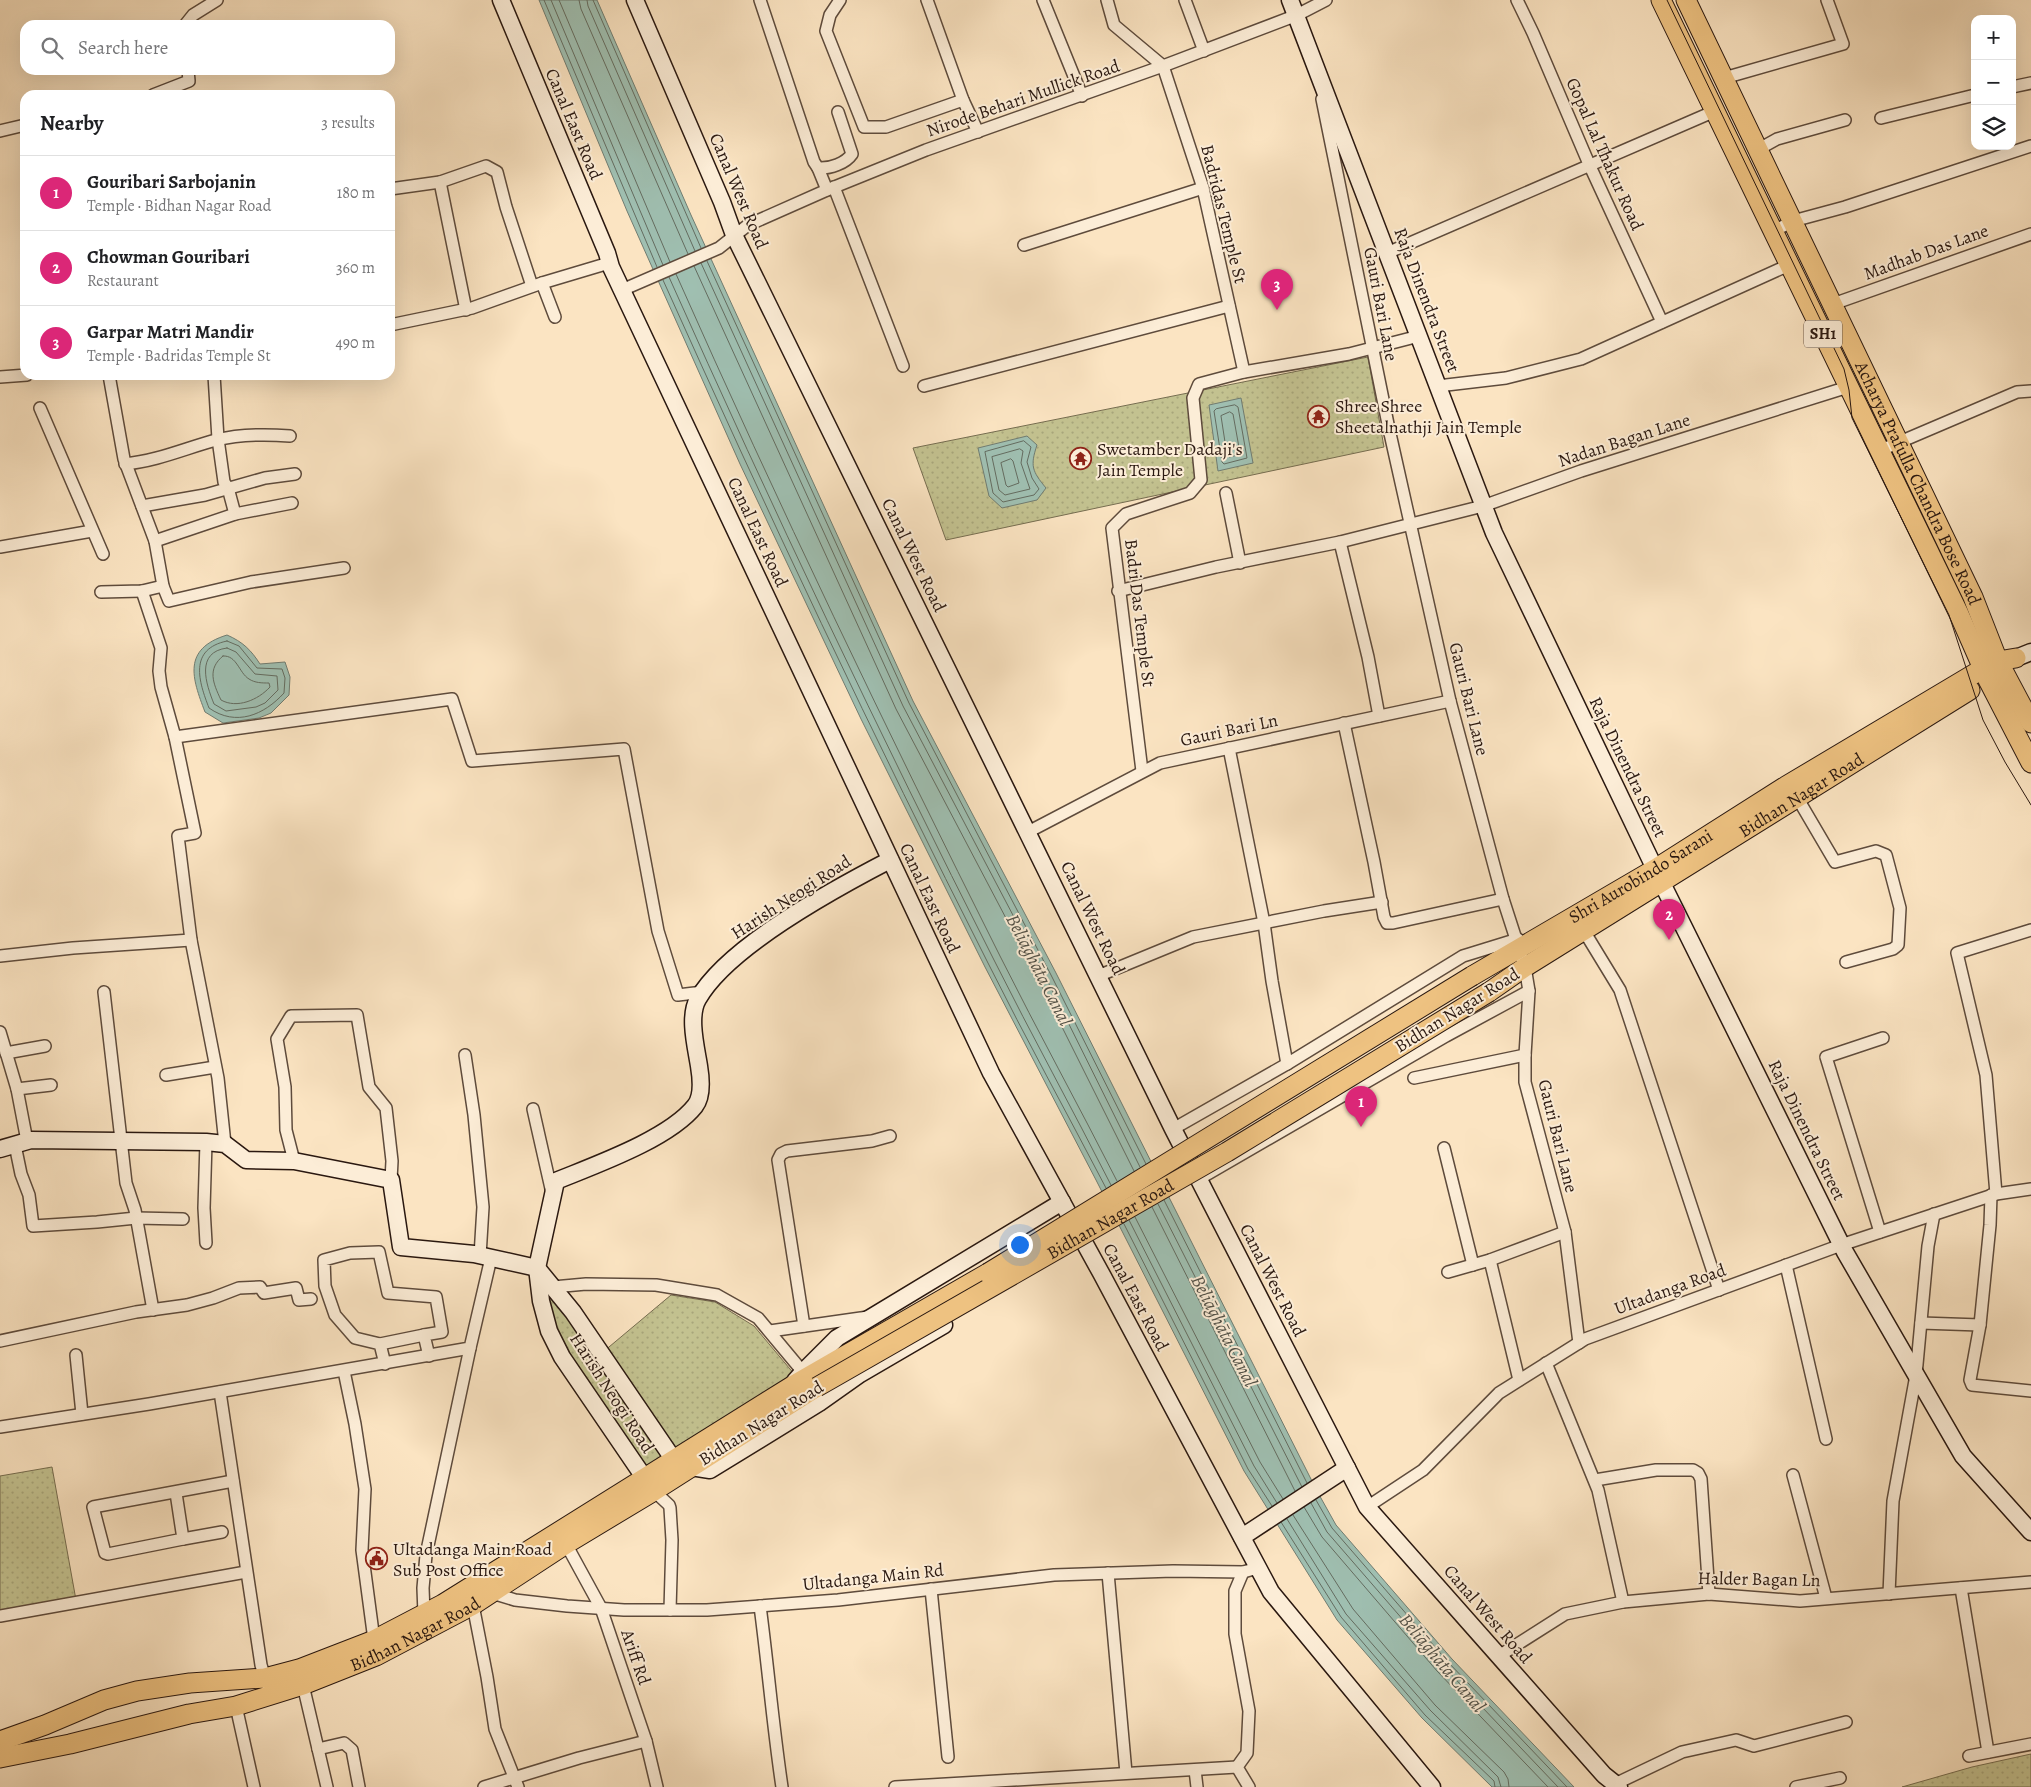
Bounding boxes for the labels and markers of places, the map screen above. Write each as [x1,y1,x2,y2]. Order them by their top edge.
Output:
pin: 3 [1261,269,1293,310]
place label: Shree Shree Sheetalnathji Jain Temple [1335,394,1522,439]
temple icon: Shree Shree Sheetalnathji Jain Temple [1307,404,1331,428]
place label: Swetamber Dadaji's Jain Temple [1097,437,1243,482]
temple icon: Swetamber Dadaji's Jain Temple [1069,447,1093,471]
pin: 2 [1653,899,1685,940]
pin: 1 [1345,1086,1377,1127]
place label: Ultadanga Main Road Sub Post Office [393,1537,552,1582]
public building icon: Ultadanga Main Road Sub Post Office [365,1547,389,1571]

